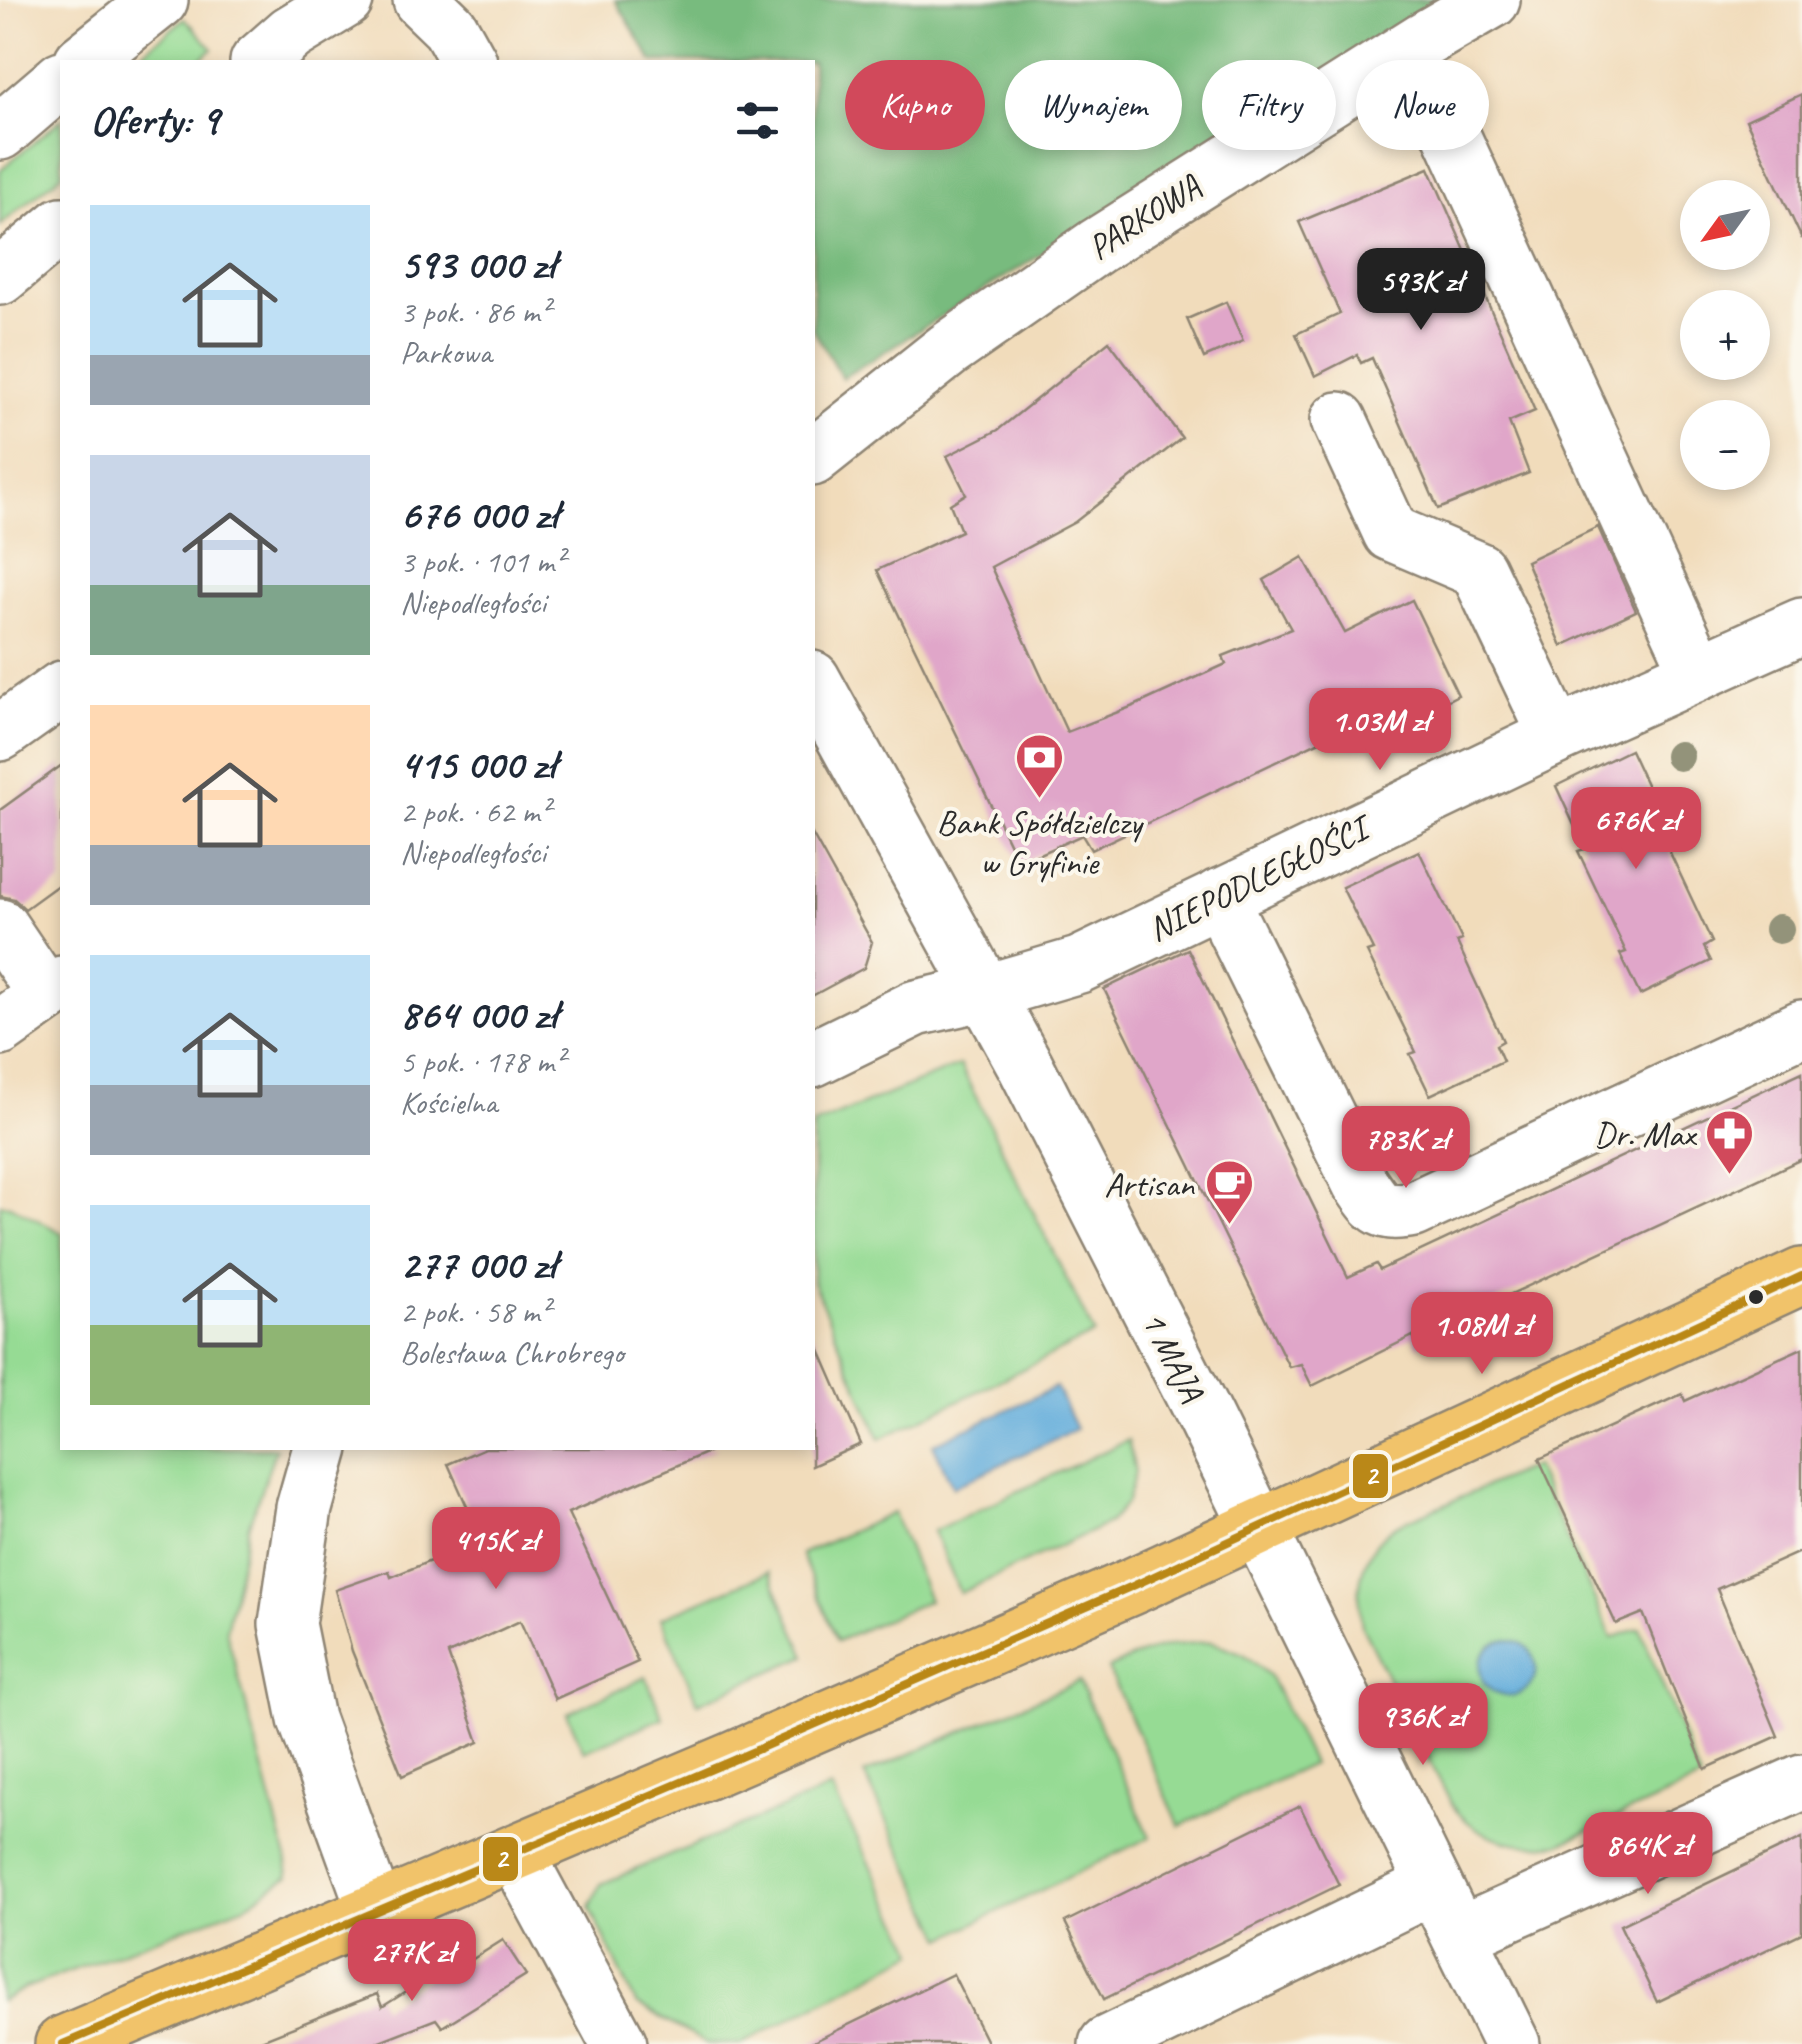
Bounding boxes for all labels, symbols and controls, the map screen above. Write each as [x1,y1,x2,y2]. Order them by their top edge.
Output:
chip: Kupno [845,60,985,150]
chip: Wynajem [1005,60,1182,150]
chip: Filtry [1202,60,1336,150]
chip: Nowe [1356,60,1489,150]
icon: filters [730,93,785,148]
text: Oferty: 9 [90,94,219,147]
street label: PARKOWA [1079,163,1210,270]
north arrow [1680,180,1770,270]
map controls [1680,180,1770,490]
text: 593 000 zł [400,238,555,291]
icon: home [170,245,290,365]
pin: 593K zł [1329,248,1513,333]
text: 593K zł [1379,260,1463,301]
button: + [1680,290,1770,380]
text: 3 pok. · 86 m² [400,291,550,332]
text: Parkowa [400,332,492,373]
button: − [1680,400,1770,490]
text: 676 000 zł [400,488,558,541]
icon: home [170,495,290,615]
text: 3 pok. · 101 m² [400,541,564,582]
text: Niepodległości [400,582,546,623]
pin: 1.03M zł [1277,688,1483,773]
text: 1.03M zł [1331,700,1429,741]
bank icon: Bank Spółdzielczy w Gryfinie [1013,732,1065,800]
text: 415 000 zł [400,738,556,791]
icon: home [170,745,290,865]
pin: 676K zł [1544,787,1728,872]
text: 2 pok. · 62 m² [400,791,550,832]
text: 676K zł [1593,799,1679,840]
place label: Bank Spółdzielczy w Gryfinie [937,800,1145,885]
street label: NIEPODLEGŁOŚCI [1140,803,1381,951]
text: Niepodległości [400,832,546,873]
text: 864 000 zł [400,988,557,1041]
icon: home [170,995,290,1115]
text: 5 pok. · 178 m² [400,1041,564,1082]
text: Kościelna [400,1082,497,1123]
pin: 783K zł [1314,1106,1498,1191]
pharmacy icon: Dr. Max [1704,1108,1756,1176]
place label: Dr. Max [1594,1112,1698,1157]
text: 783K zł [1364,1118,1448,1159]
cafe icon: Artisan [1203,1158,1255,1226]
place label: Artisan [1104,1162,1195,1207]
text: 277 000 zł [400,1238,556,1291]
icon: home [170,1245,290,1365]
unlabelled marker [1746,1287,1766,1307]
text: 2 pok. · 58 m² [400,1291,550,1332]
pin: 1.08M zł [1379,1292,1585,1377]
street label: 1 MAJA [1131,1303,1215,1410]
text: 1.08M zł [1433,1304,1531,1345]
text: Bolesława Chrobrego [400,1332,624,1373]
line badge: 2 [1351,1452,1390,1500]
text: 2 [1365,1458,1380,1493]
pin: 415K zł [404,1507,588,1592]
text: 415K zł [454,1519,538,1560]
pin: 936K zł [1331,1683,1515,1768]
text: 936K zł [1381,1695,1465,1736]
pin: 864K zł [1556,1812,1740,1897]
text: 864K zł [1605,1824,1691,1865]
line badge: 2 [481,1835,520,1883]
text: 2 [495,1841,510,1876]
pin: 277K zł [320,1919,504,2004]
text: 277K zł [370,1931,454,1972]

